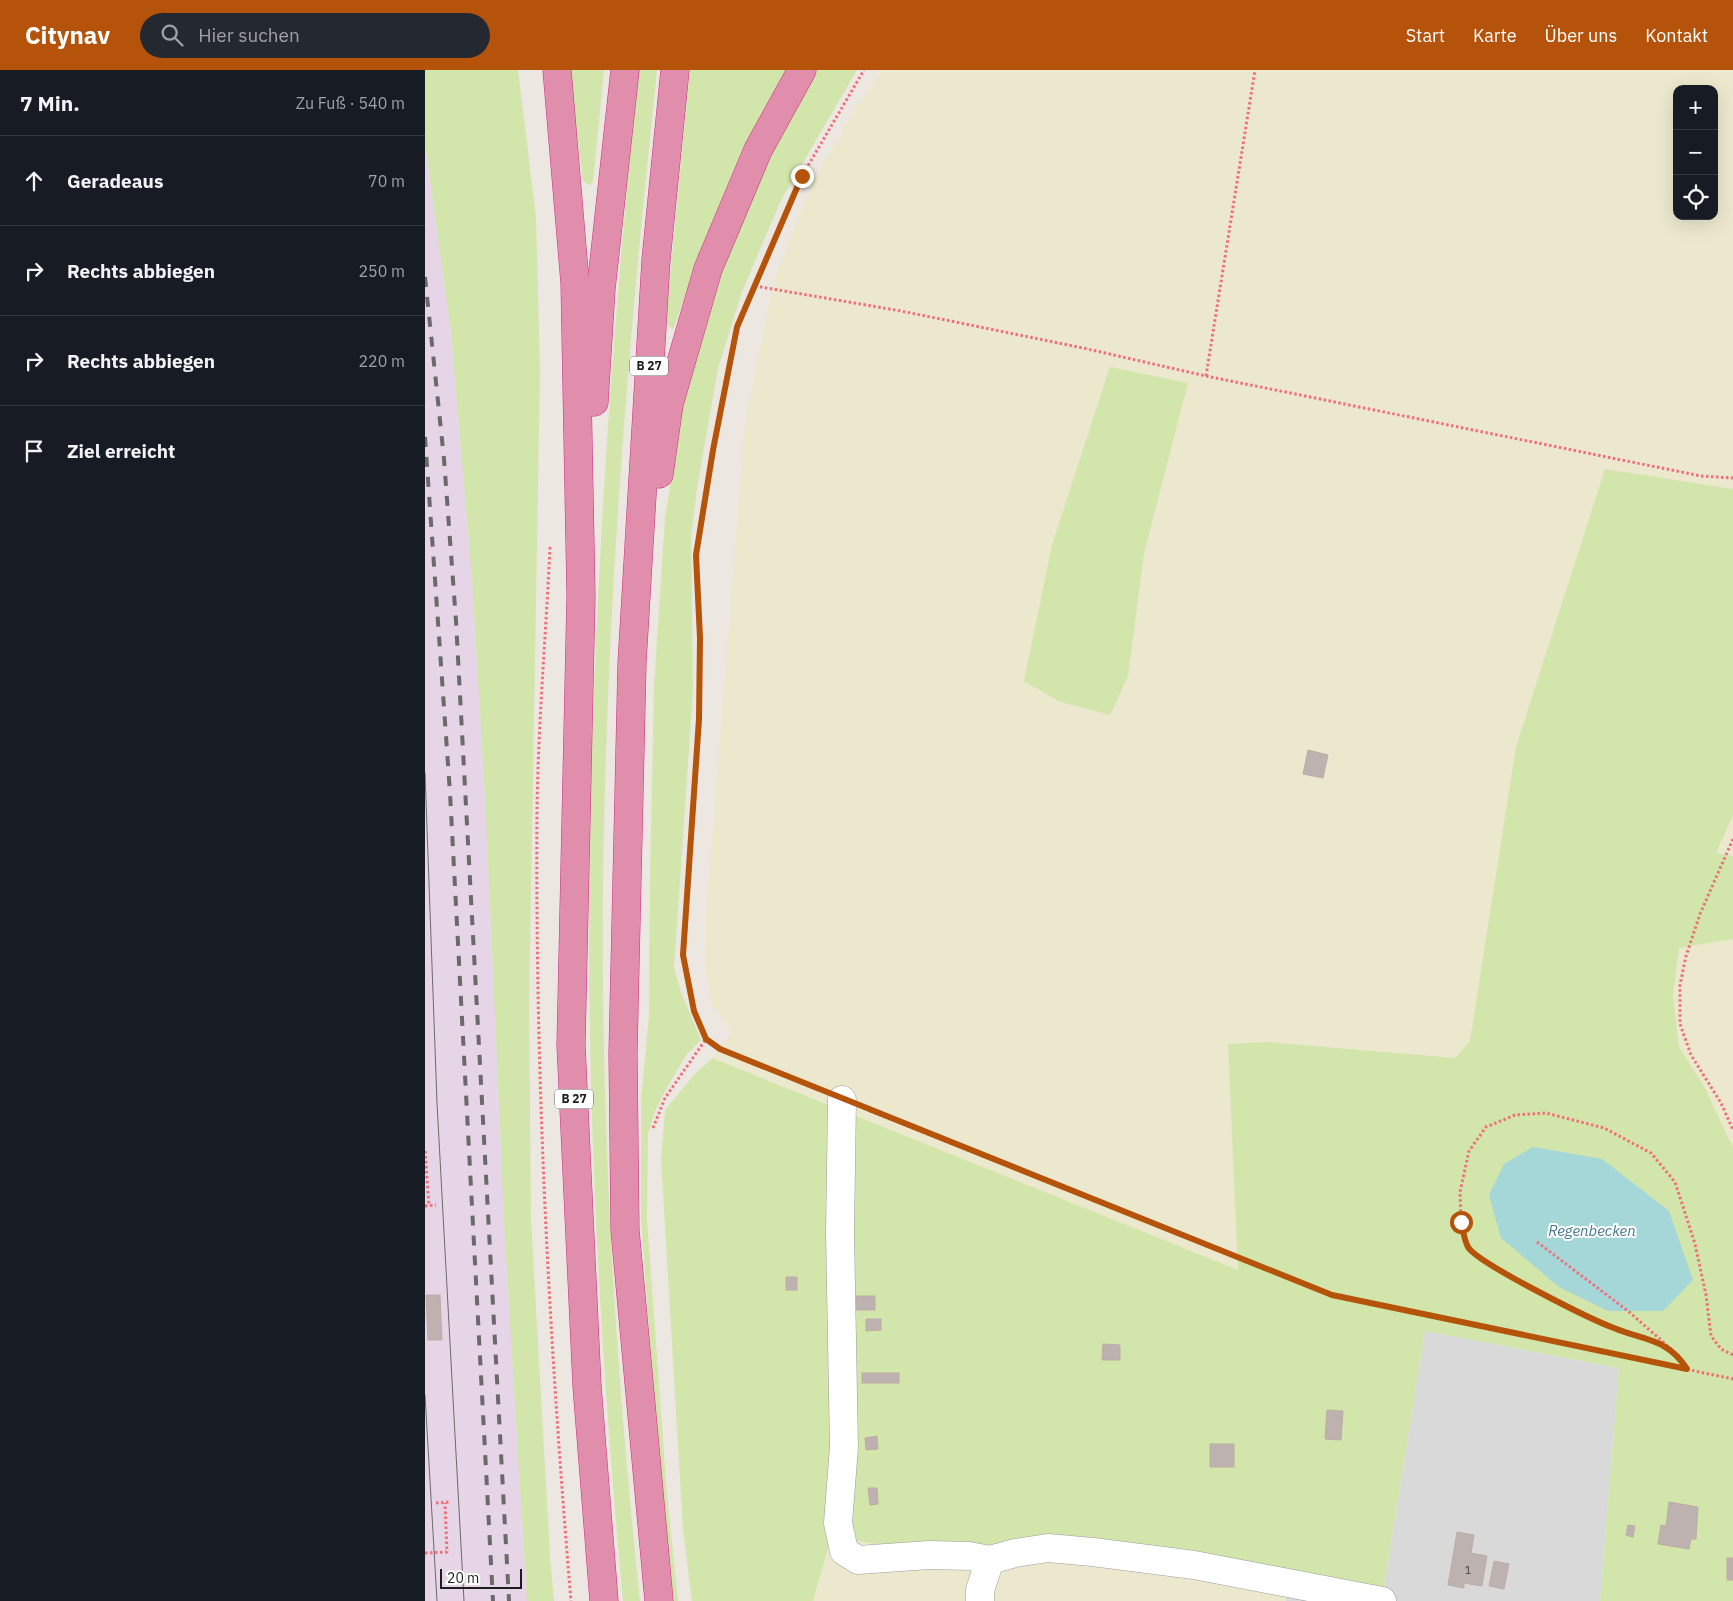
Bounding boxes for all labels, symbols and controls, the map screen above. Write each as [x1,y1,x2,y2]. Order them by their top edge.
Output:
search box [140,13,490,58]
text: Citynav [25,19,110,51]
icon: search [158,21,186,49]
text: Hier suchen [198,23,300,47]
text: Start [1406,24,1445,47]
text: Karte [1473,24,1517,47]
text: Über uns [1545,24,1617,47]
text: Kontakt [1645,24,1708,47]
map controls [1673,85,1718,220]
button: + [1673,85,1718,130]
text: 7 Min. [20,89,80,117]
text: Zu Fuß · 540 m [296,93,405,113]
button: − [1673,130,1718,175]
route end [791,165,814,188]
icon: ahead [20,167,48,195]
text: Geradeaus [67,169,164,193]
text: 70 m [368,171,405,191]
button: locate [1673,175,1718,220]
icon: right [20,257,48,285]
text: Rechts abbiegen [67,259,215,283]
text: 250 m [358,261,405,281]
icon: right [20,347,48,375]
text: Rechts abbiegen [67,349,215,373]
text: 220 m [358,351,405,371]
road number: B 27 [630,356,668,376]
icon: arrive [20,437,48,465]
text: Ziel erreicht [67,439,175,463]
road number: B 27 [555,1090,593,1108]
route start [1450,1211,1473,1234]
water label: Regenbecken [1548,1221,1636,1240]
house number: 1 [1465,1563,1472,1577]
scale bar [440,1566,523,1589]
text: 20 m [447,1569,479,1587]

